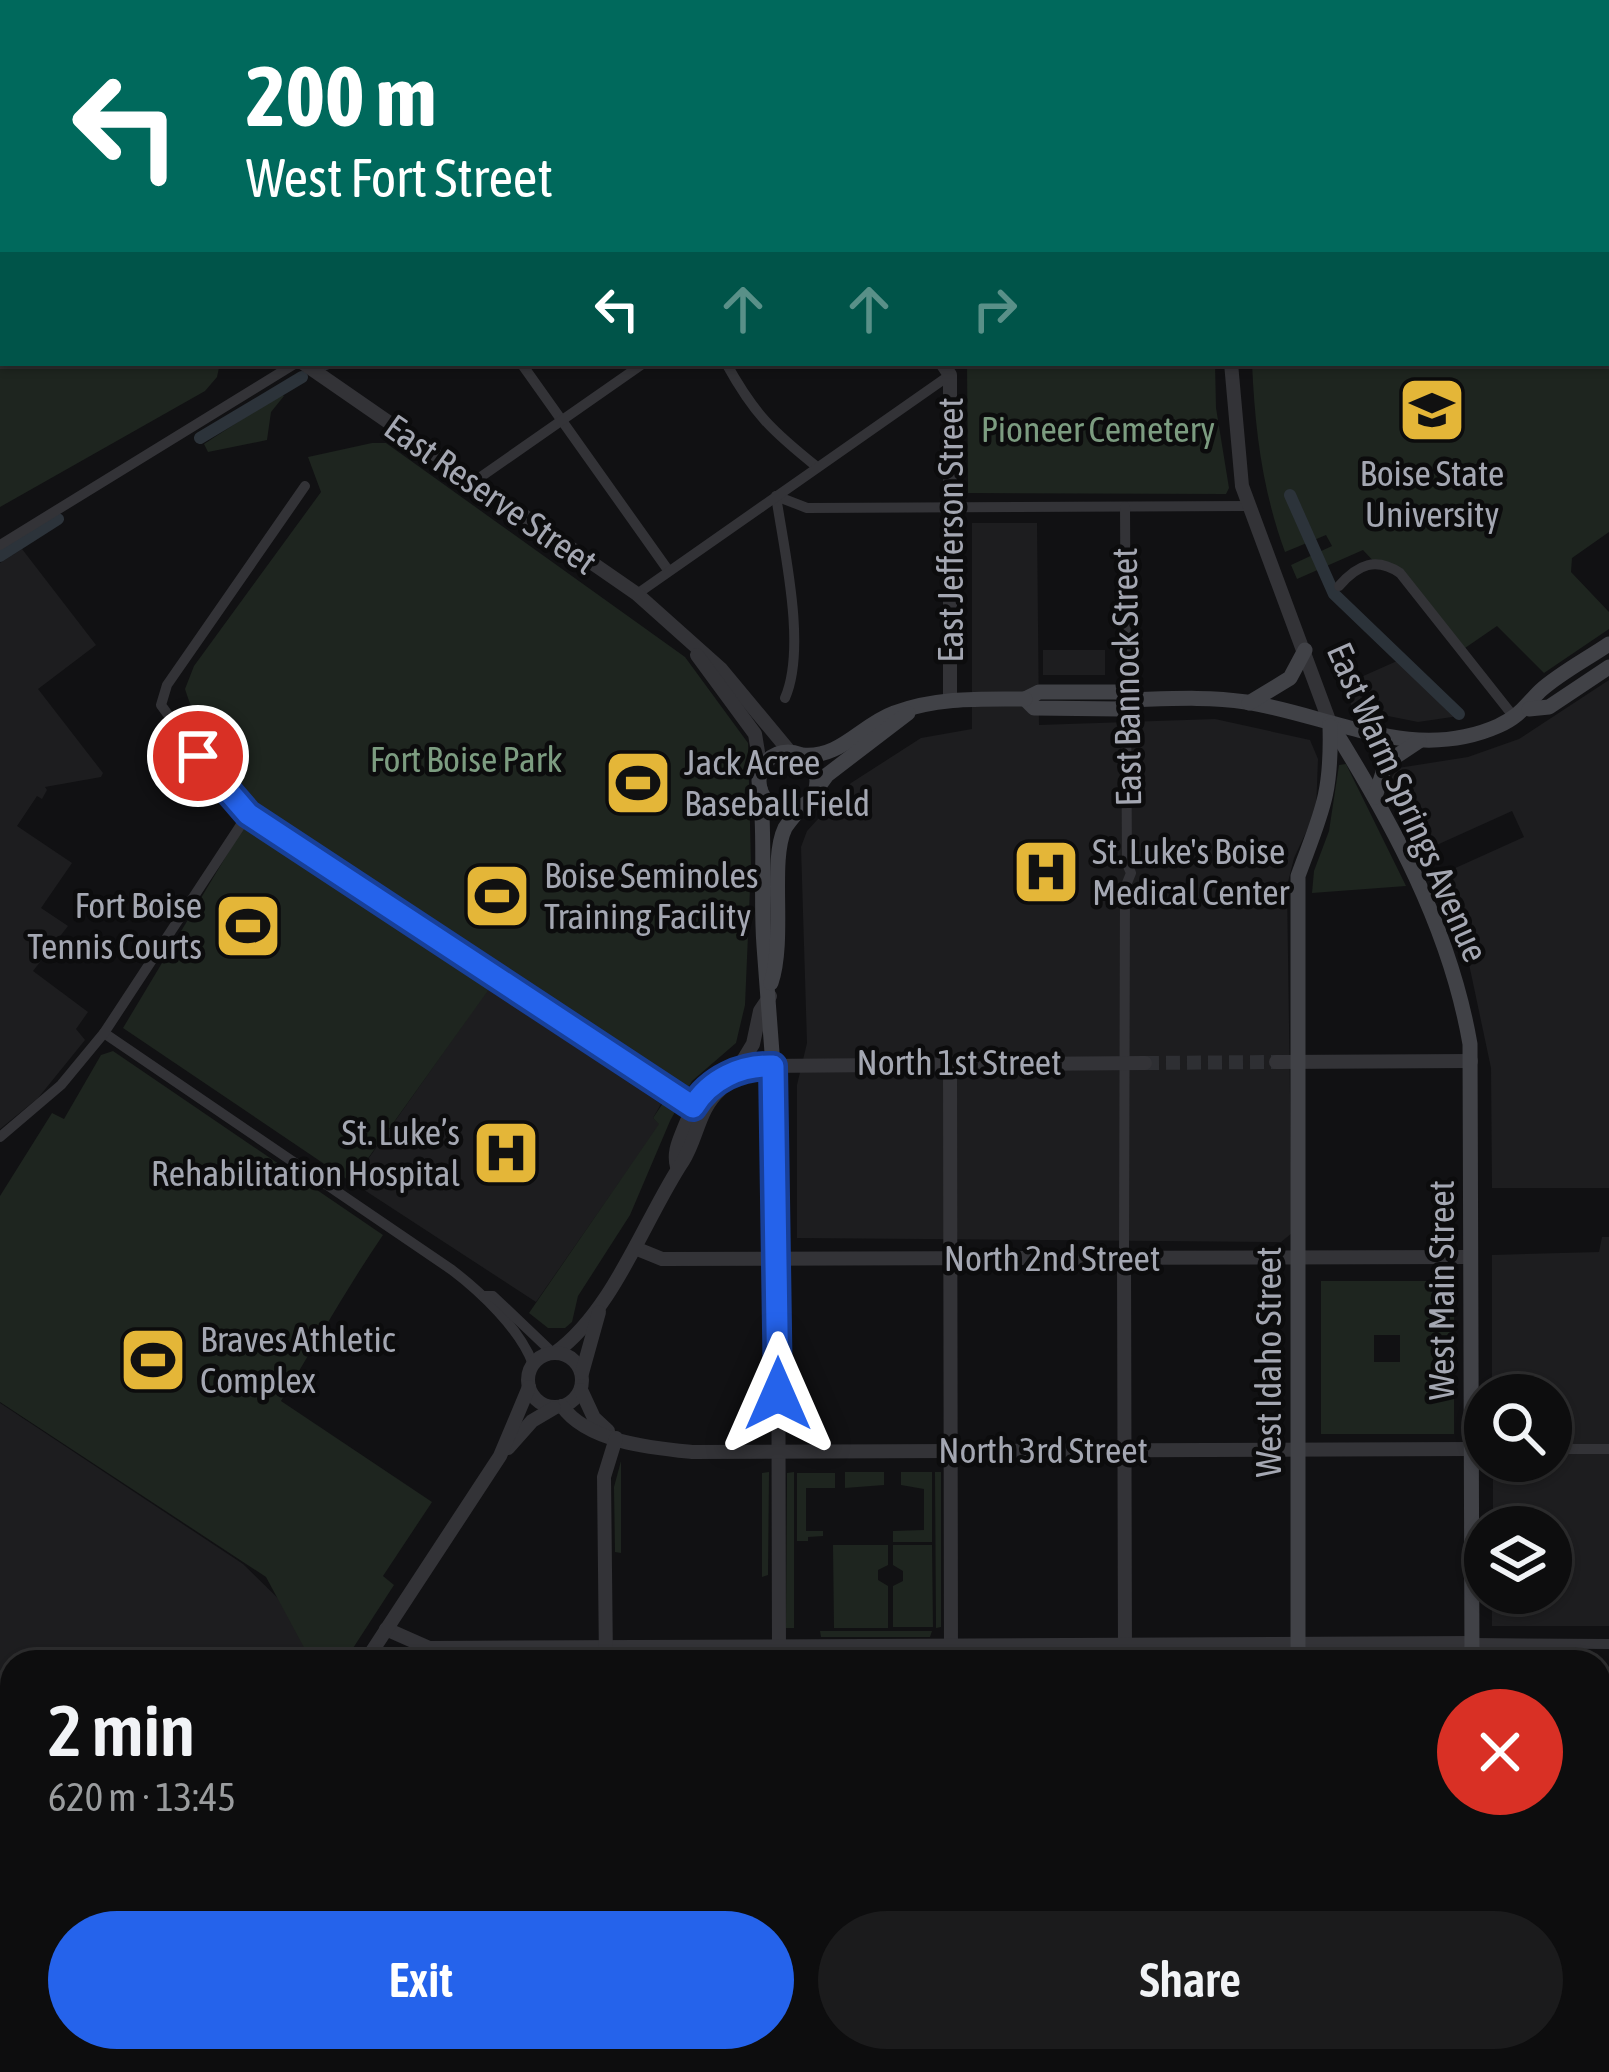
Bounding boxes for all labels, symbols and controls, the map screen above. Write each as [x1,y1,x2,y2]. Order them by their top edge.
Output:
icon: left [48,48,204,204]
text: 200 m [246,48,436,144]
text: West Fort Street [246,147,553,208]
icon: left [584,276,650,342]
icon: ahead [710,276,776,342]
icon: ahead [836,276,902,342]
icon: right [962,276,1028,342]
school or university icon: Boise State University [1397,375,1467,445]
street label: East Jefferson Street [929,397,971,663]
street label: East Reserve Street [377,405,605,583]
park label: Pioneer Cemetery [981,408,1215,450]
place label: Boise State University [1360,452,1504,535]
street label: East Bannock Street [1103,547,1149,807]
street label: East Warm Springs Avenue [1319,636,1497,968]
pin [147,705,249,807]
icon: arrive [165,723,231,789]
park label: Fort Boise Park [370,738,562,780]
place label: Jack Acree Baseball Field [684,741,870,824]
sports icon: Jack Acree Baseball Field [603,748,673,818]
place label: St. Luke's Boise Medical Center [1092,830,1291,913]
hospital icon: St. Luke's Boise Medical Center [1011,837,1081,907]
place label: Boise Seminoles Training Facility [544,854,759,937]
sports icon: Boise Seminoles Training Facility [462,861,532,931]
place label: Fort Boise Tennis Courts [27,884,202,967]
sports icon: Fort Boise Tennis Courts [213,891,283,961]
street label: North 1st Street [856,1041,1062,1083]
place label: St. Luke’s Rehabilitation Hospital [151,1111,460,1194]
hospital icon: St. Luke’s Rehabilitation Hospital [471,1118,541,1188]
street label: West Main Street [1420,1180,1462,1400]
street label: North 2nd Street [944,1237,1160,1279]
street label: West Idaho Street [1247,1247,1289,1477]
place label: Braves Athletic Complex [200,1318,396,1401]
sports icon: Braves Athletic Complex [118,1325,188,1395]
position arrow [715,1331,841,1457]
map controls [1464,1374,1572,1614]
button: search [1464,1374,1572,1482]
street label: North 3rd Street [938,1429,1148,1471]
button: layers [1464,1506,1572,1614]
text: 2 min [48,1689,195,1771]
button: close [1437,1689,1563,1815]
text: 620 m · 13:45 [48,1775,236,1819]
button: Exit [48,1911,794,2049]
button: Share [818,1911,1563,2049]

